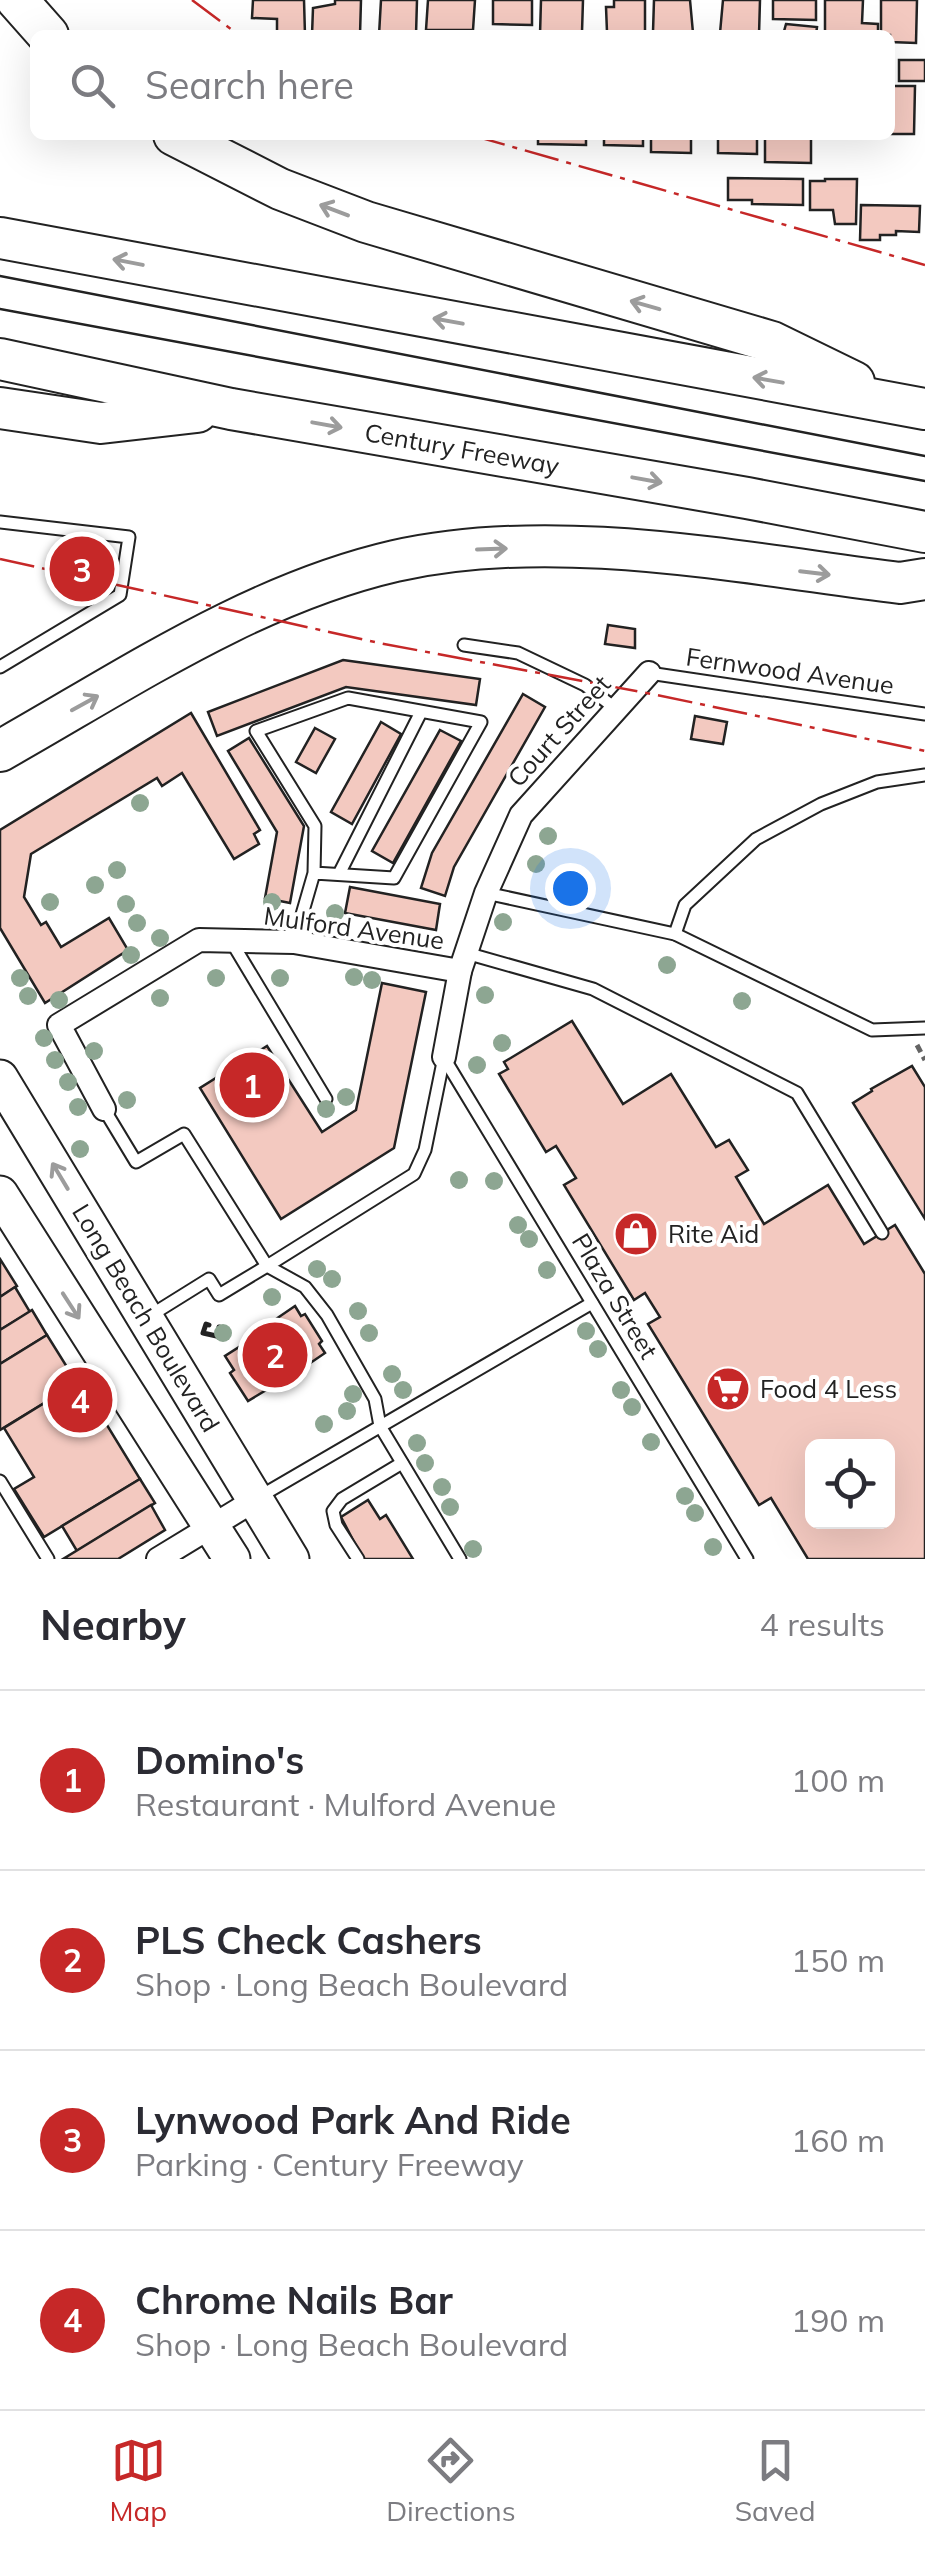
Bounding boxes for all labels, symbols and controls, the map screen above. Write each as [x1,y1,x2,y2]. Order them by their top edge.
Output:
search box [30,30,895,140]
icon: search [65,58,120,113]
text: Search here [145,61,354,109]
one-way arrow [319,200,350,218]
one-way arrow [113,252,145,271]
one-way arrow [630,295,661,313]
one-way arrow [432,311,465,330]
one-way arrow [752,370,784,389]
one-way arrow [310,416,343,435]
street label: Century Freeway [363,416,562,481]
one-way arrow [630,471,663,490]
pin: 3 [49,532,114,606]
one-way arrow [475,539,508,558]
one-way arrow [799,564,831,583]
street label: Fernwood Avenue [684,641,896,700]
street label: Court Street [501,668,617,793]
one-way arrow [70,693,99,713]
your location [545,863,596,914]
street label: Mulford Avenue [262,900,446,956]
pin: 1 [220,1048,284,1122]
one-way arrow [50,1162,71,1191]
street label: Long Beach Boulevard [66,1198,227,1437]
shop icon: Rite Aid [613,1211,659,1257]
place label: Rite Aid [668,1218,759,1249]
street label: Plaza Street [566,1227,665,1364]
one-way arrow [61,1291,82,1320]
pin: 2 [242,1318,308,1392]
pin: 4 [48,1362,112,1438]
supermarket icon: Food 4 Less [705,1366,751,1412]
place label: Food 4 Less [760,1373,897,1404]
map controls [805,1439,895,1529]
button: locate [805,1439,895,1529]
text: Nearby [40,1598,186,1651]
text: 4 results [760,1604,885,1644]
text: Domino's [135,1736,304,1784]
text: 1 [63,1760,82,1800]
text: 100 m [791,1760,885,1800]
text: Restaurant · Mulford Avenue [135,1784,556,1824]
text: PLS Check Cashers [135,1916,482,1964]
text: 2 [63,1940,82,1980]
text: 150 m [791,1940,885,1980]
text: Shop · Long Beach Boulevard [135,1964,568,2004]
text: Lynwood Park And Ride [135,2096,571,2144]
text: 3 [63,2120,82,2160]
text: 160 m [791,2120,885,2160]
text: Parking · Century Freeway [135,2144,524,2184]
text: Chrome Nails Bar [135,2276,453,2324]
text: 4 [63,2300,82,2340]
text: 190 m [791,2300,885,2340]
text: Shop · Long Beach Boulevard [135,2324,568,2364]
tab: Map [110,2433,167,2528]
tab: Directions [386,2433,516,2528]
tab: Saved [735,2433,815,2528]

